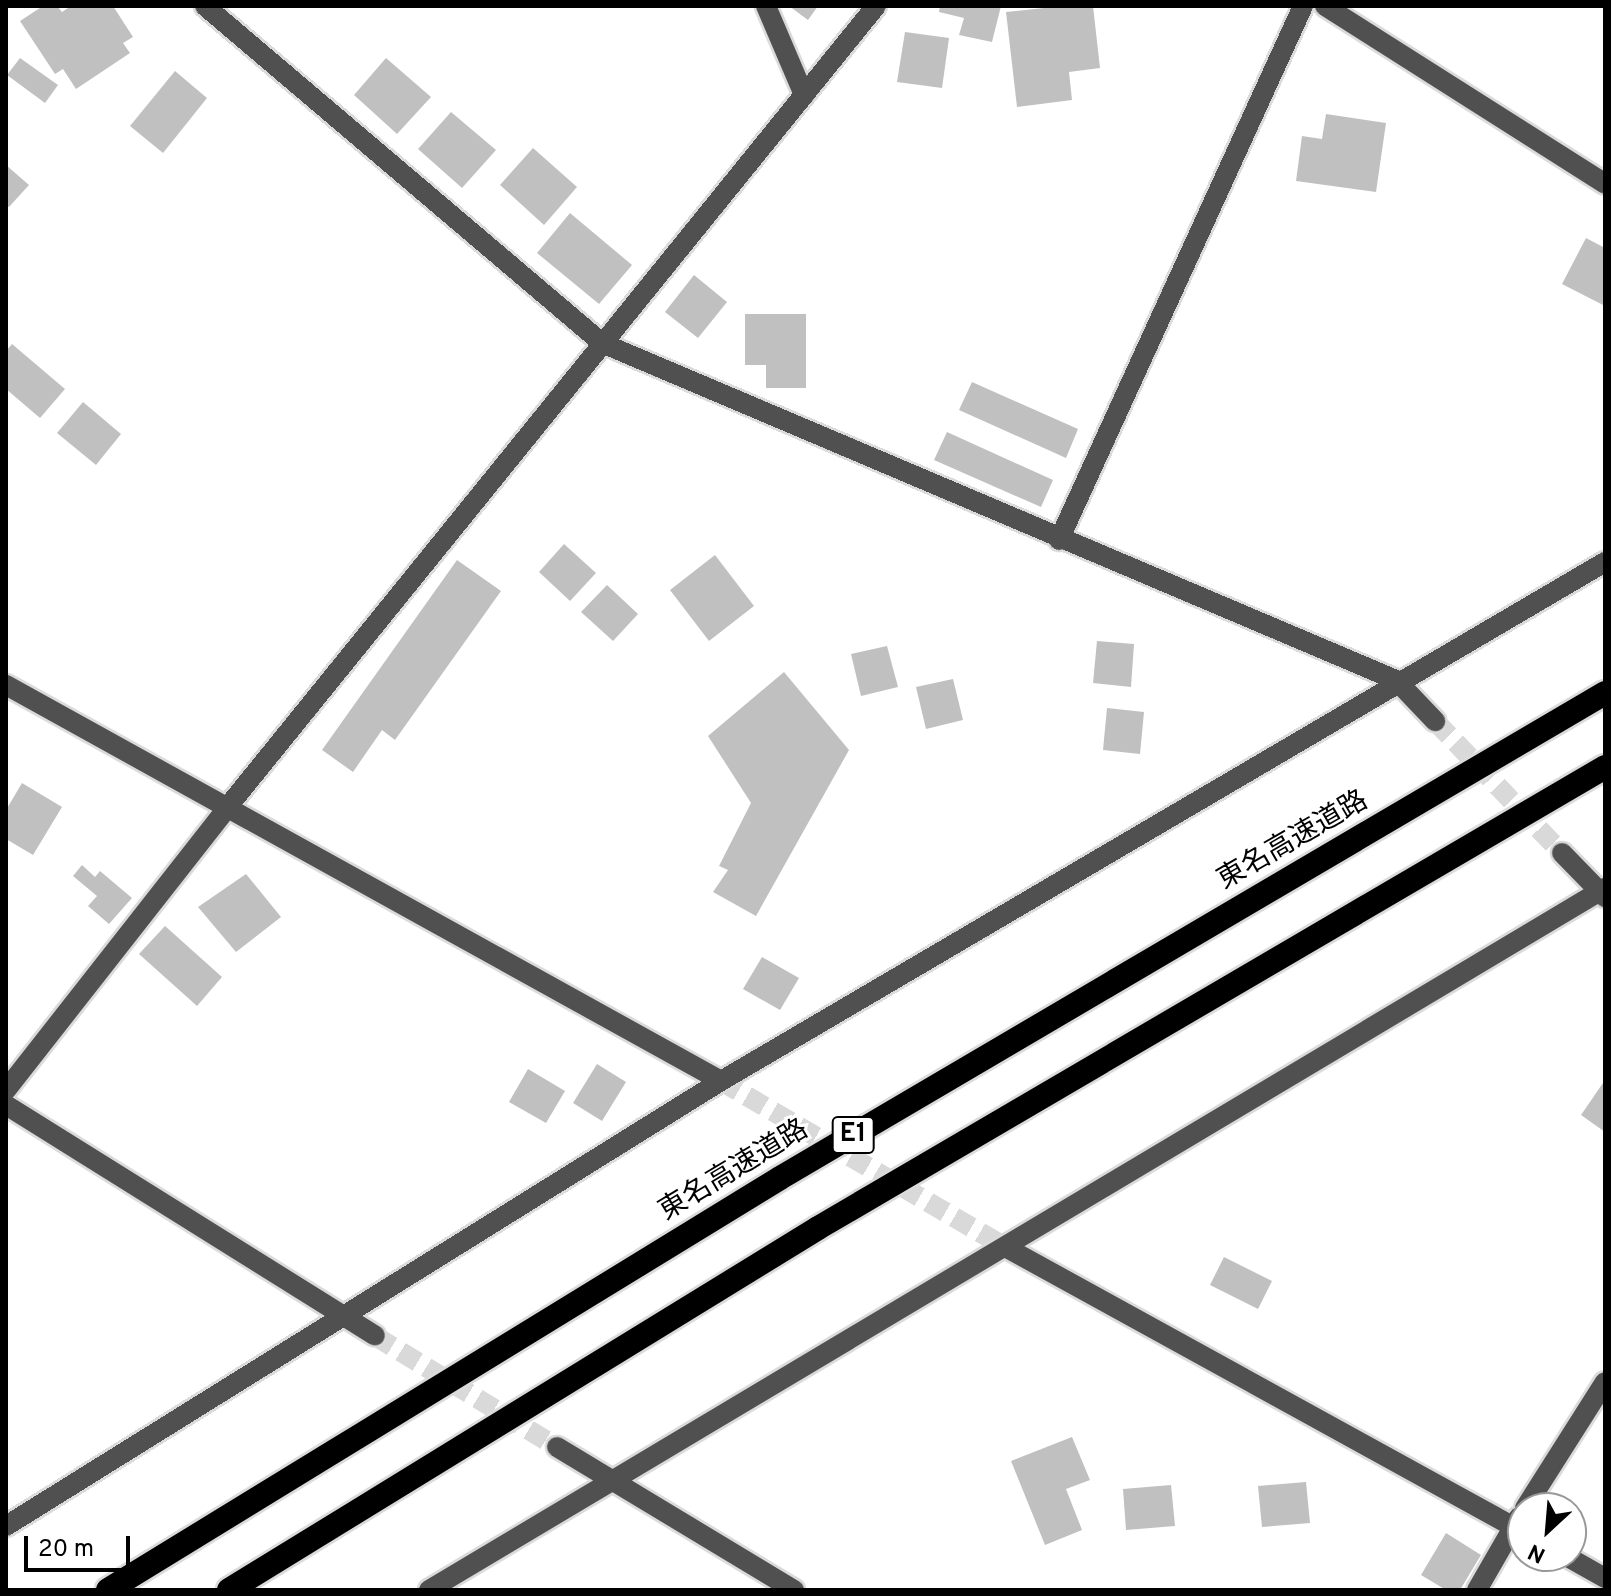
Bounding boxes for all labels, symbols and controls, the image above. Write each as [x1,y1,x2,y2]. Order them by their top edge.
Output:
street label: 東名高速道路 [1212,784,1374,898]
street label: 東名高速道路 [653,1113,815,1229]
road number: E1 [831,1113,875,1157]
north arrow [1507,1492,1587,1572]
scale bar [28,1520,134,1570]
text: 20 m [38,1535,94,1565]
text: N [1524,1537,1550,1568]

